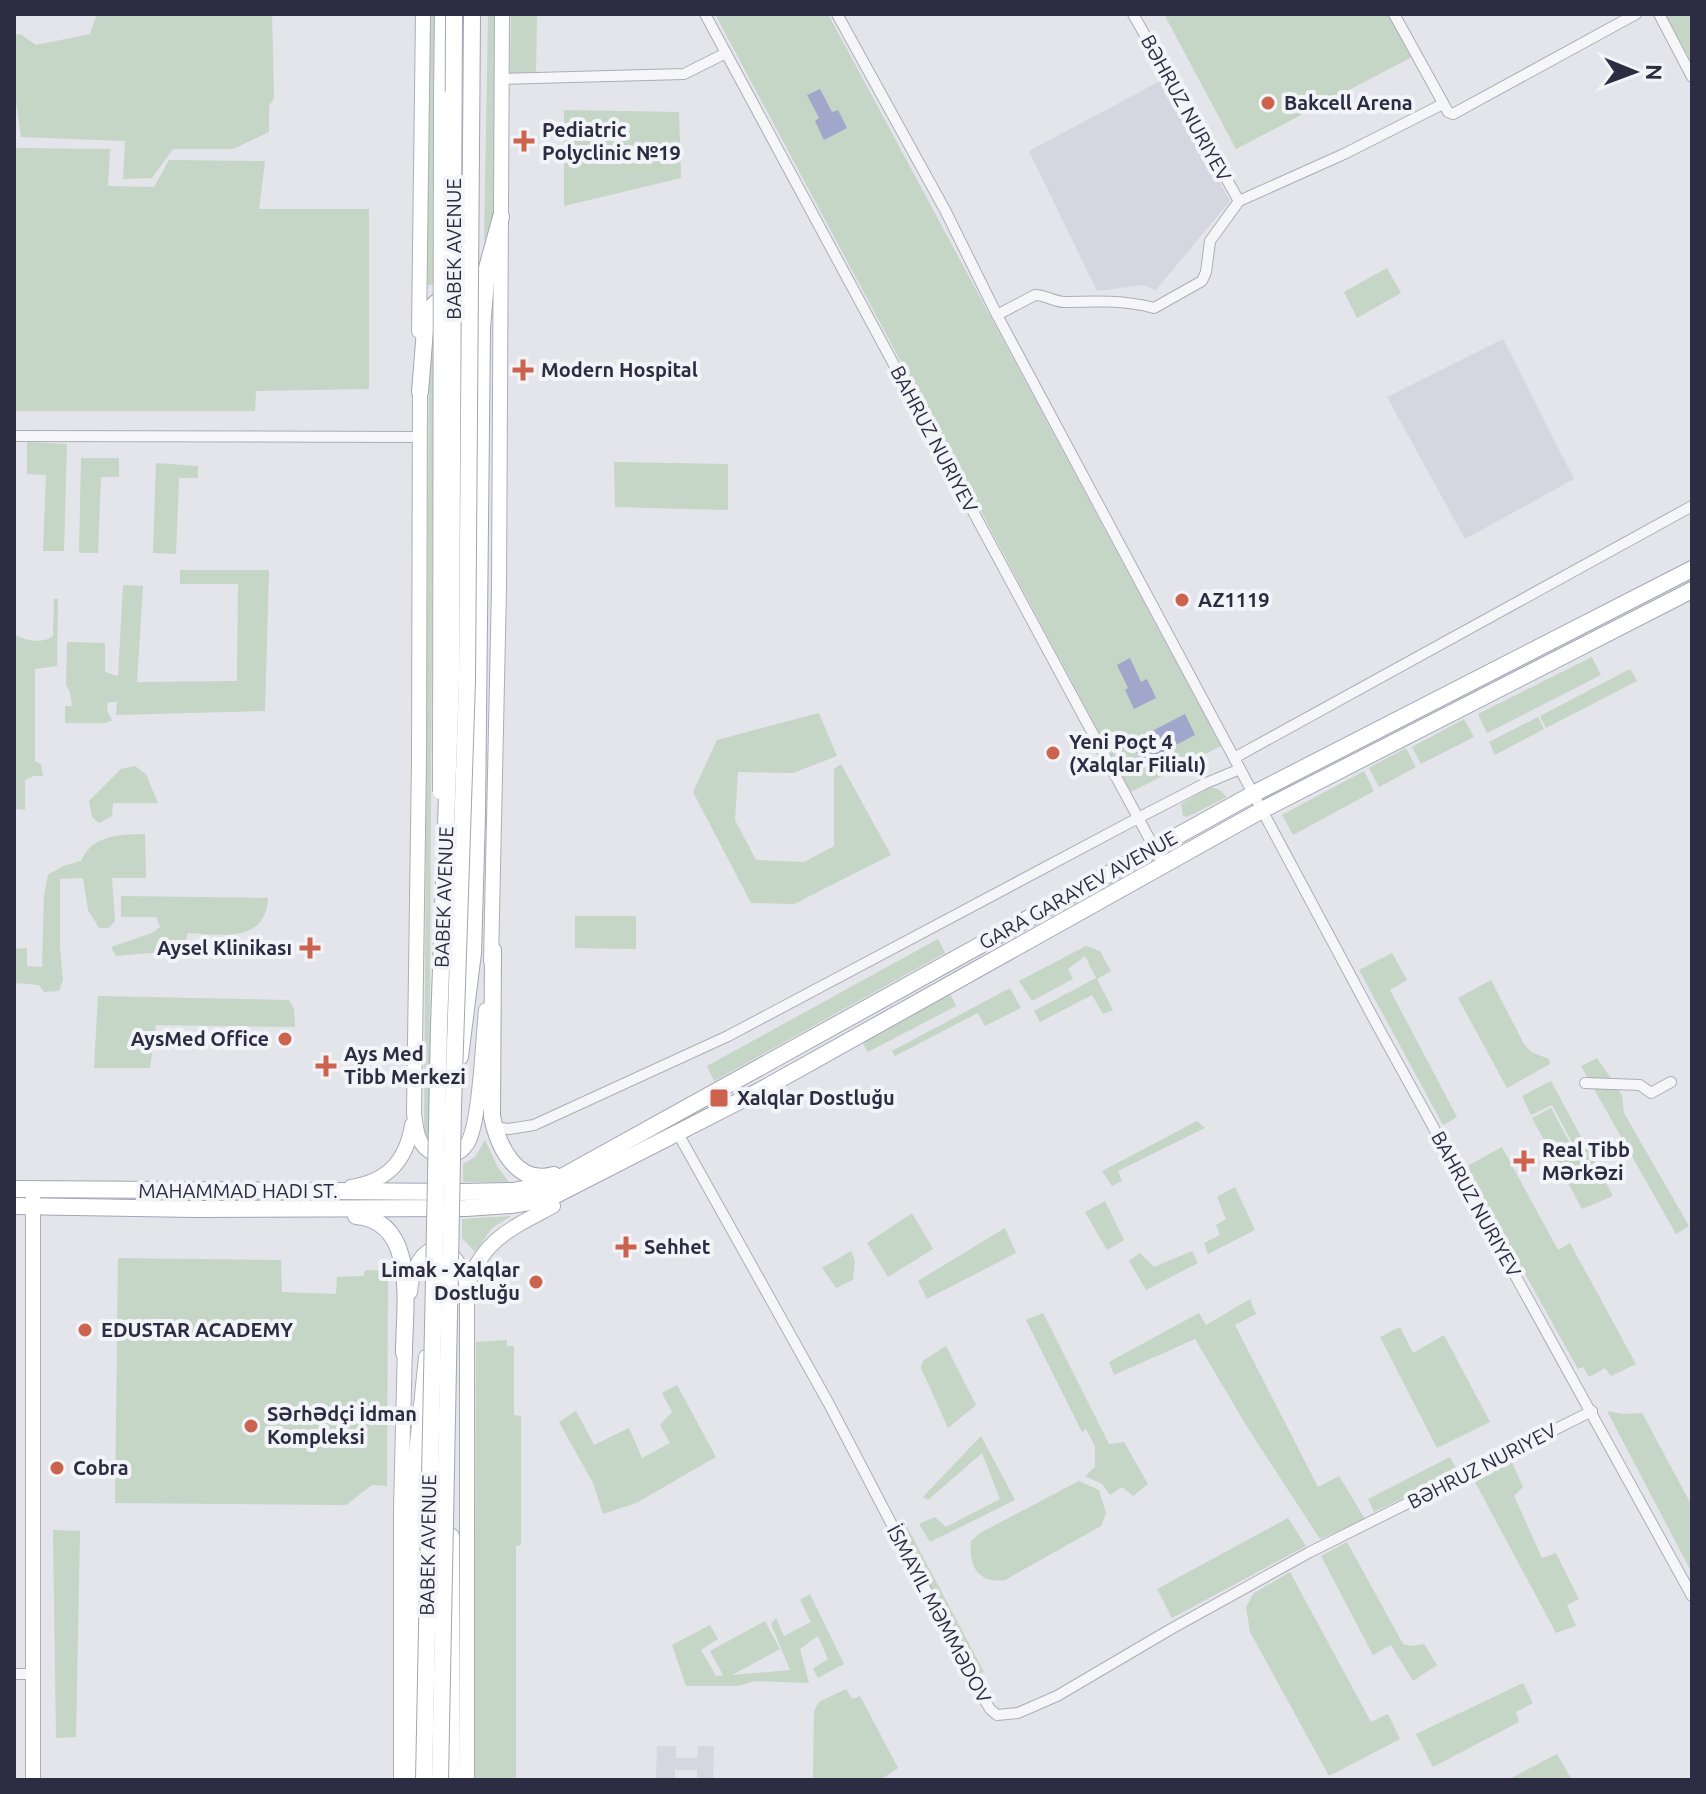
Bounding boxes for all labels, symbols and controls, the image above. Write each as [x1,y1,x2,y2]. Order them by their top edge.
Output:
street label: BƏHRUZ NURIYEV [1137,31,1236,185]
north arrow [1594,32,1674,112]
text: N [1642,64,1667,81]
place label: Bakcell Arena [1284,91,1413,114]
marker: Bakcell Arena [1259,94,1277,112]
place label: Pediatric Polyclinic №19 [542,118,681,164]
marker: Pediatric Polyclinic №19 [513,130,535,152]
street label: BABEK AVENUE [442,178,465,320]
place label: Modern Hospital [541,358,698,381]
marker: Modern Hospital [512,359,534,381]
street label: BAHRUZ NURIYEV [886,362,983,516]
place label: AZ1119 [1198,588,1270,611]
marker: AZ1119 [1173,591,1191,609]
place label: Yeni Poçt 4 (Xalqlar Filialı) [1069,730,1206,776]
marker: Yeni Poçt 4 (Xalqlar Filialı) [1044,744,1062,762]
street label: GARA GARAYEV AVENUE [975,825,1181,954]
street label: BABEK AVENUE [430,826,457,968]
place label: Aysel Klinikası [157,936,292,959]
marker: Aysel Klinikası [299,937,321,959]
place label: AysMed Office [131,1027,269,1050]
marker: AysMed Office [276,1030,294,1048]
place label: Ays Med Tibb Merkezi [344,1042,466,1088]
marker: Ays Med Tibb Merkezi [315,1055,337,1077]
place label: Xalqlar Dostluğu [737,1086,895,1109]
marker: Xalqlar Dostluğu [708,1087,730,1109]
street label: BAHRUZ NURIYEV [1427,1127,1526,1281]
place label: Real Tibb Mərkəzi [1542,1138,1630,1184]
marker: Real Tibb Mərkəzi [1513,1150,1535,1172]
street label: MAHAMMAD HADI ST. [138,1179,338,1202]
place label: Sehhet [644,1235,711,1258]
marker: Sehhet [615,1236,637,1258]
place label: Limak - Xalqlar Dostluğu [381,1258,521,1304]
marker: Limak - Xalqlar Dostluğu [527,1273,545,1291]
place label: EDUSTAR ACADEMY [101,1318,293,1341]
marker: EDUSTAR ACADEMY [76,1321,94,1339]
place label: Sərhədçi İdman Kompleksi [267,1402,417,1448]
marker: Sərhədçi İdman Kompleksi [242,1417,260,1435]
street label: BƏHRUZ NURIYEV [1404,1418,1560,1513]
place label: Cobra [73,1456,129,1479]
marker: Cobra [48,1459,66,1477]
street label: BABEK AVENUE [415,1474,440,1616]
street label: İSMAYIL MƏMMƏDOV [883,1521,996,1707]

